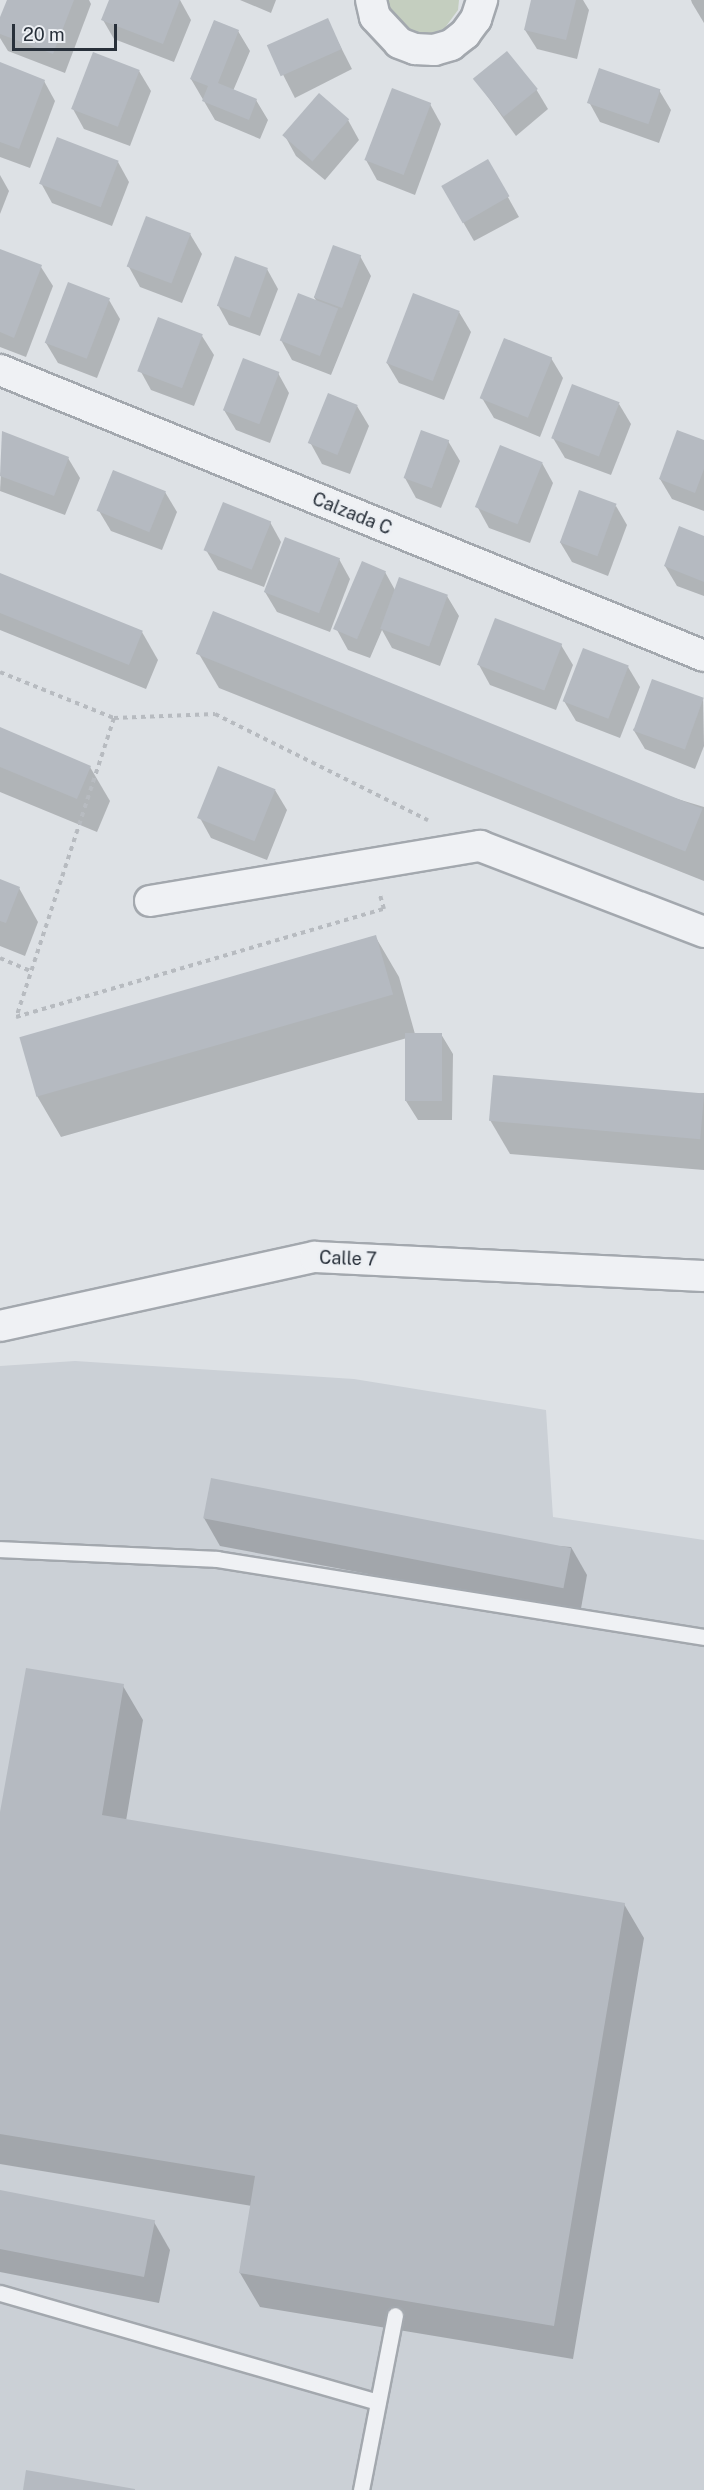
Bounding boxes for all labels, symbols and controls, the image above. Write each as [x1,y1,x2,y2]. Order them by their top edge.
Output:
scale bar [15,12,120,50]
text: 20 m [23,24,65,45]
street label: Calzada C [309,488,395,540]
street label: Calle 7 [319,1247,377,1271]

